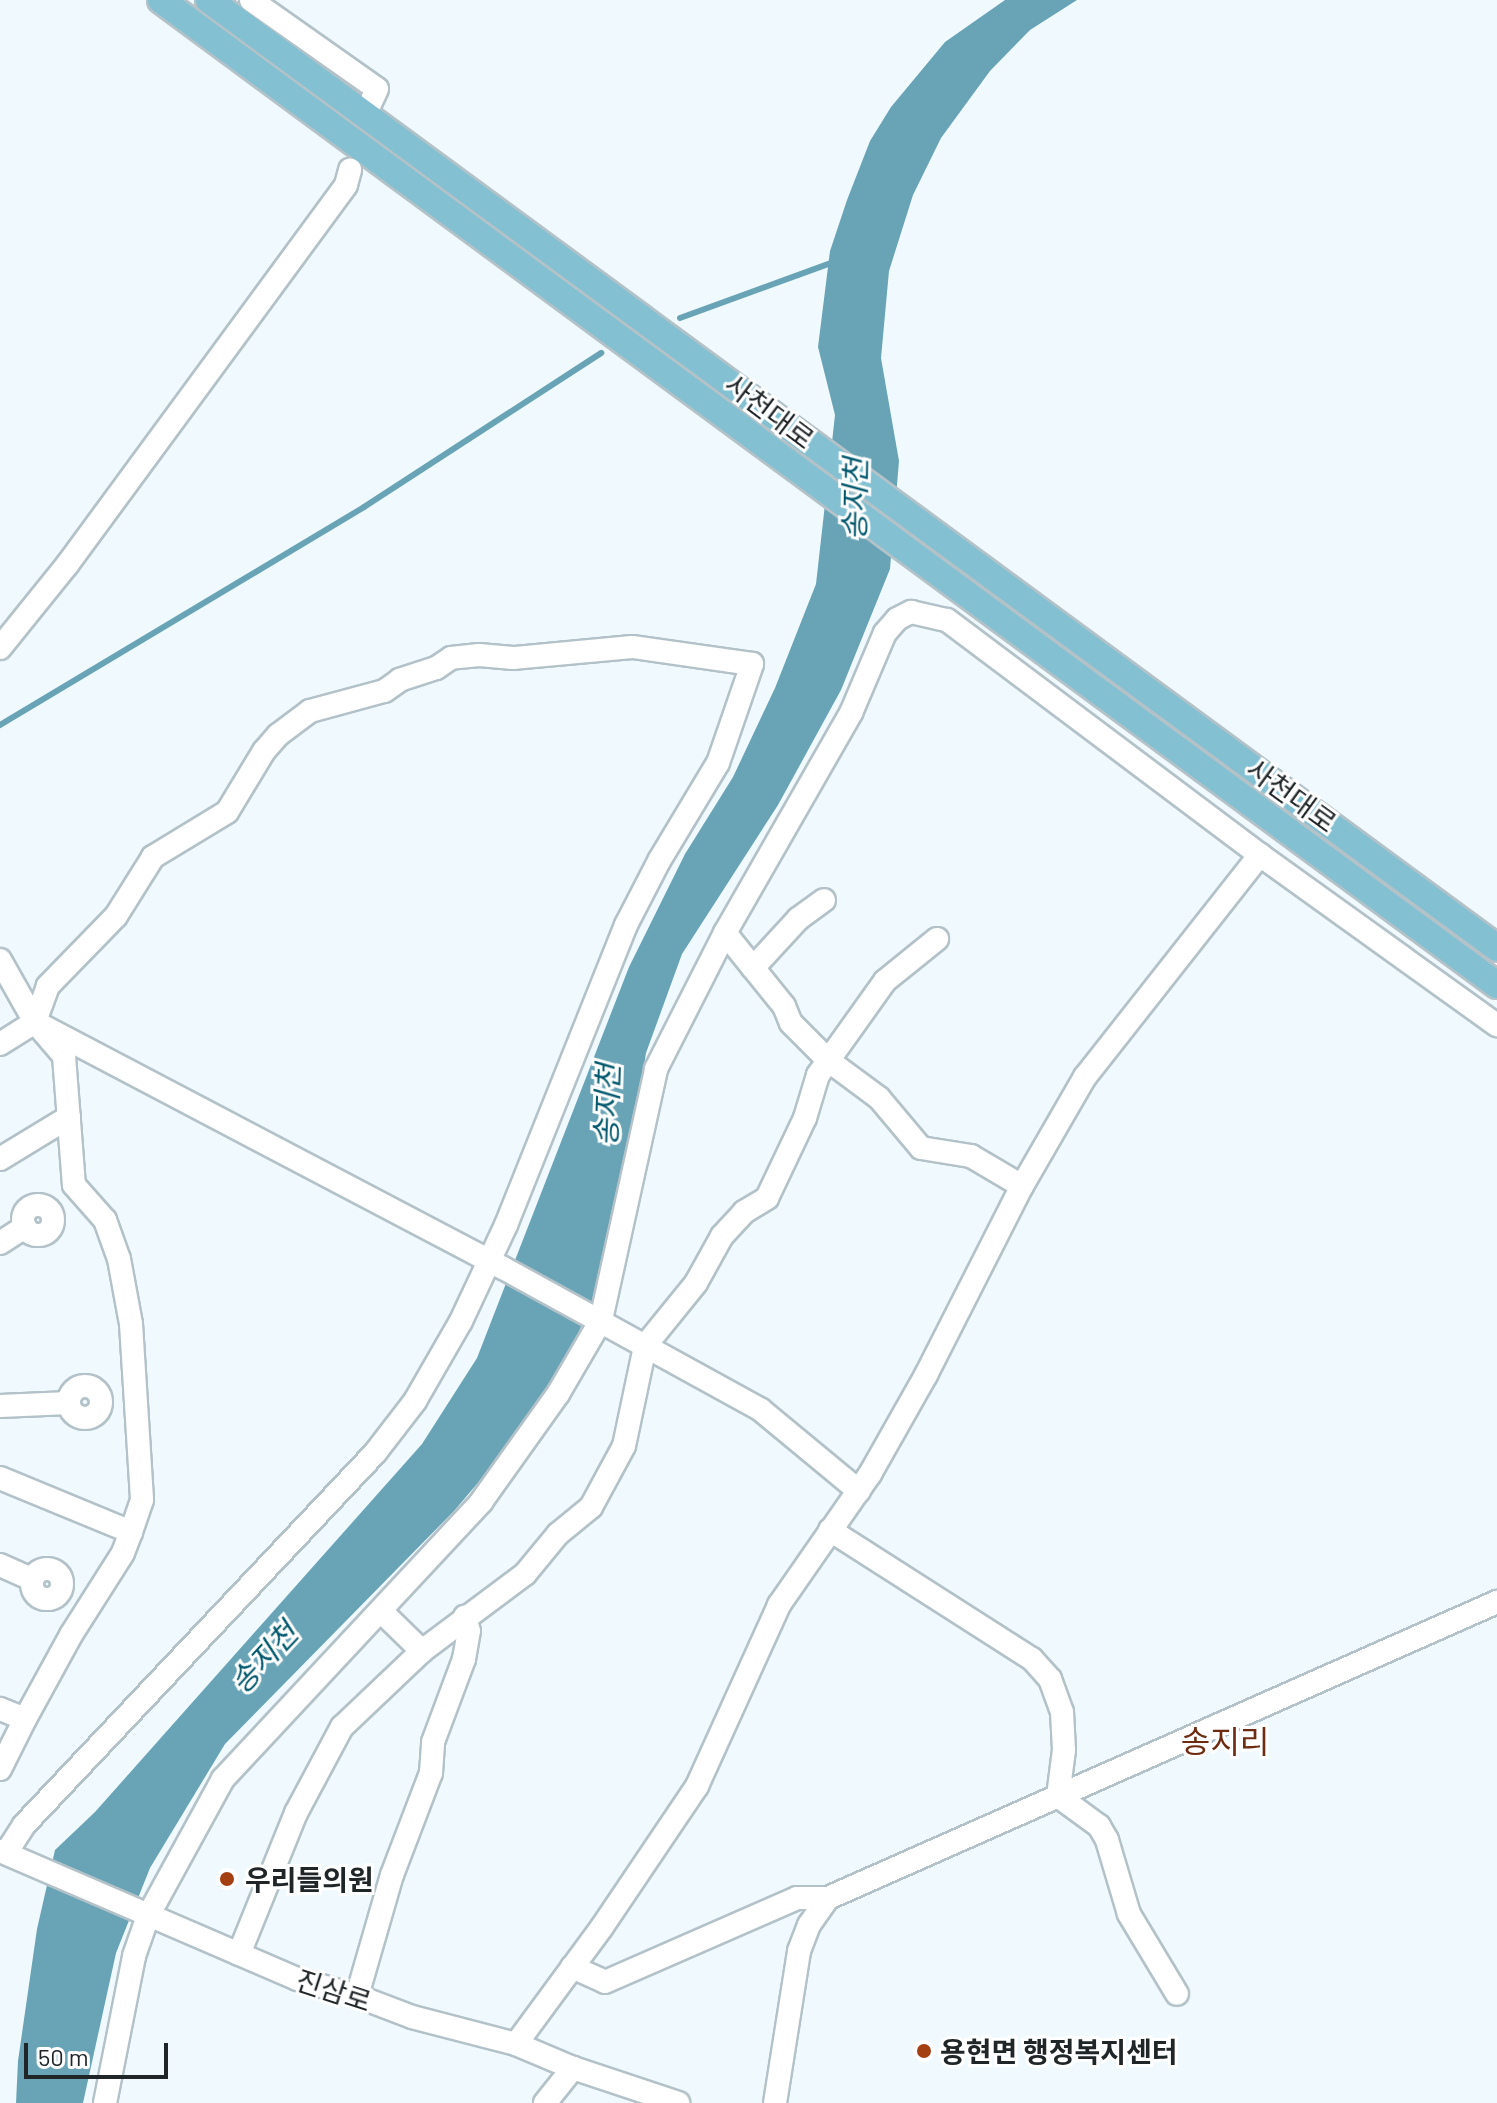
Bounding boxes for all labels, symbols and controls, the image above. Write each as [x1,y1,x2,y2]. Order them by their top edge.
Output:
street label: 사천대로 [719,367,821,455]
water label: 송지천 [835,457,873,541]
street label: 사천대로 [1240,751,1344,839]
water label: 송지천 [587,1063,625,1147]
water label: 송지천 [222,1614,304,1700]
district label: 송지리 [1181,1721,1269,1759]
place label: 우리들의원 [245,1862,374,1896]
marker: 우리들의원 [216,1868,238,1890]
street label: 진삼로 [292,1962,376,2018]
scale bar [28,2027,172,2077]
place label: 용현면 행정복지센터 [940,2034,1177,2068]
text: 50 m [38,2042,89,2071]
marker: 용현면 행정복지센터 [915,2042,933,2060]

